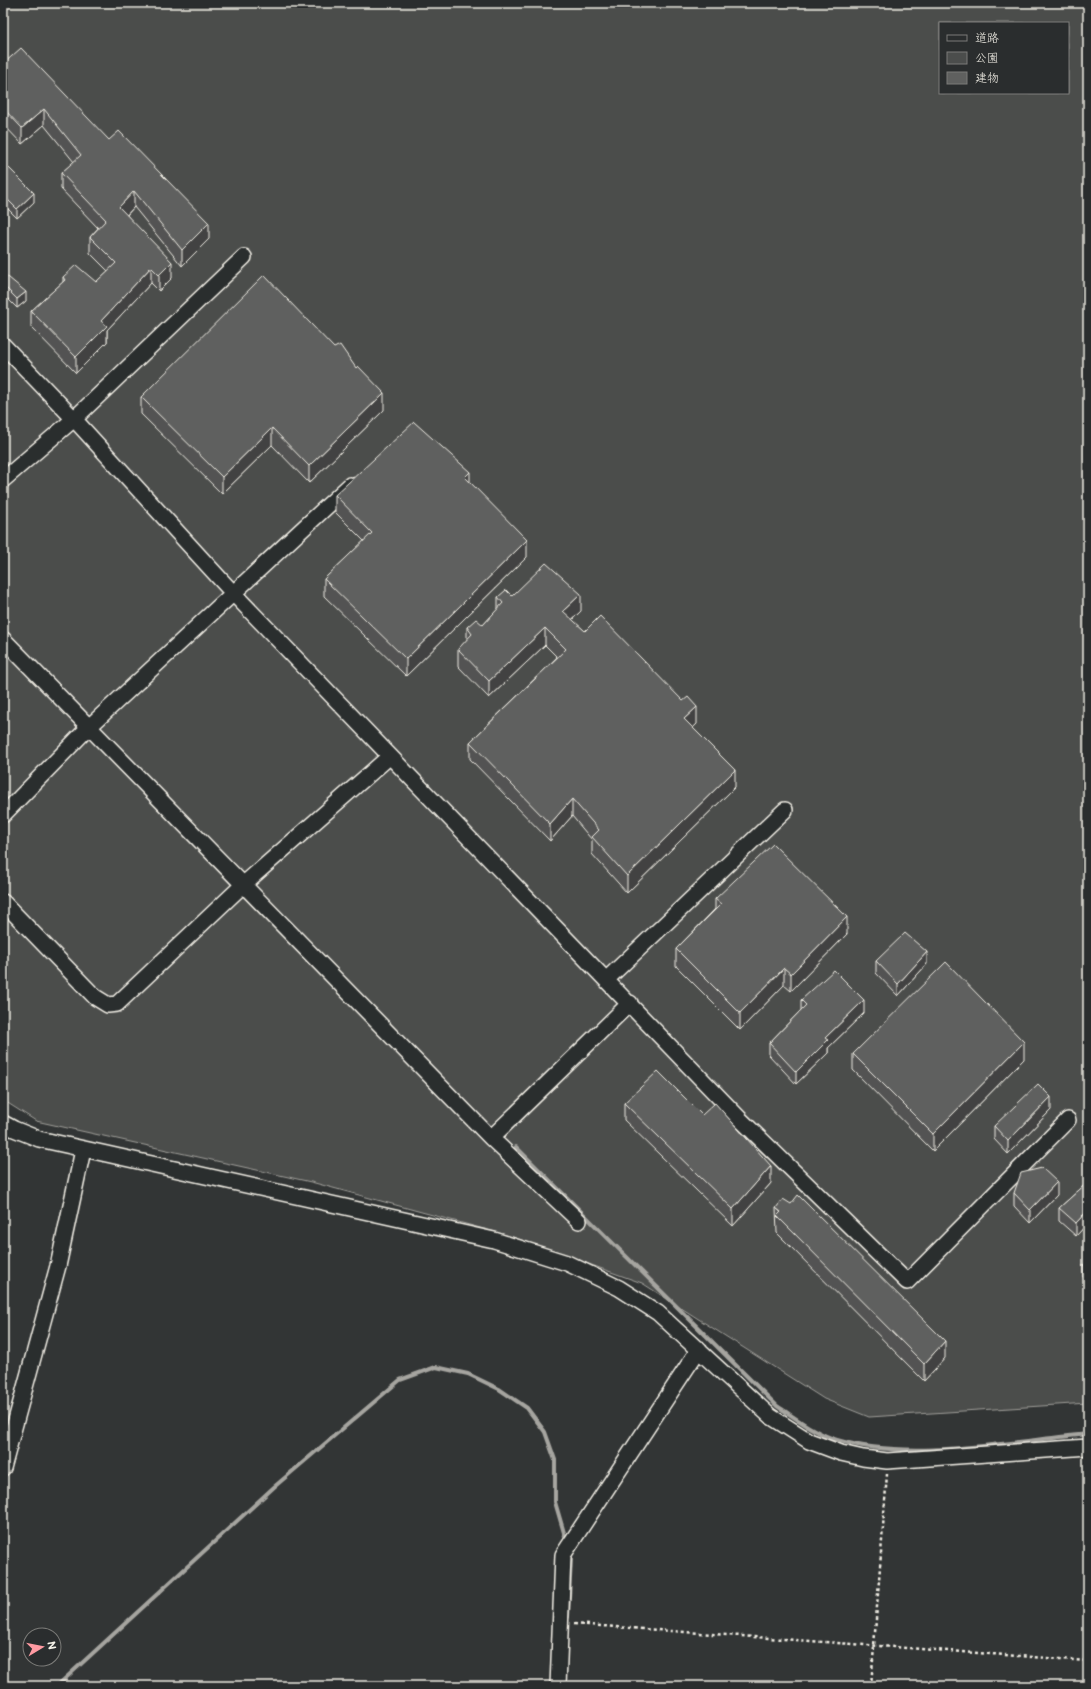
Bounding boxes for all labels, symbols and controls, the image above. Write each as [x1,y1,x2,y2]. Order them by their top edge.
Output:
legend [939,22,1069,94]
text: 道路 [975,31,999,46]
text: 公園 [975,51,999,66]
text: 建物 [975,71,999,86]
north arrow [22,1627,62,1667]
text: N [44,1640,58,1651]

